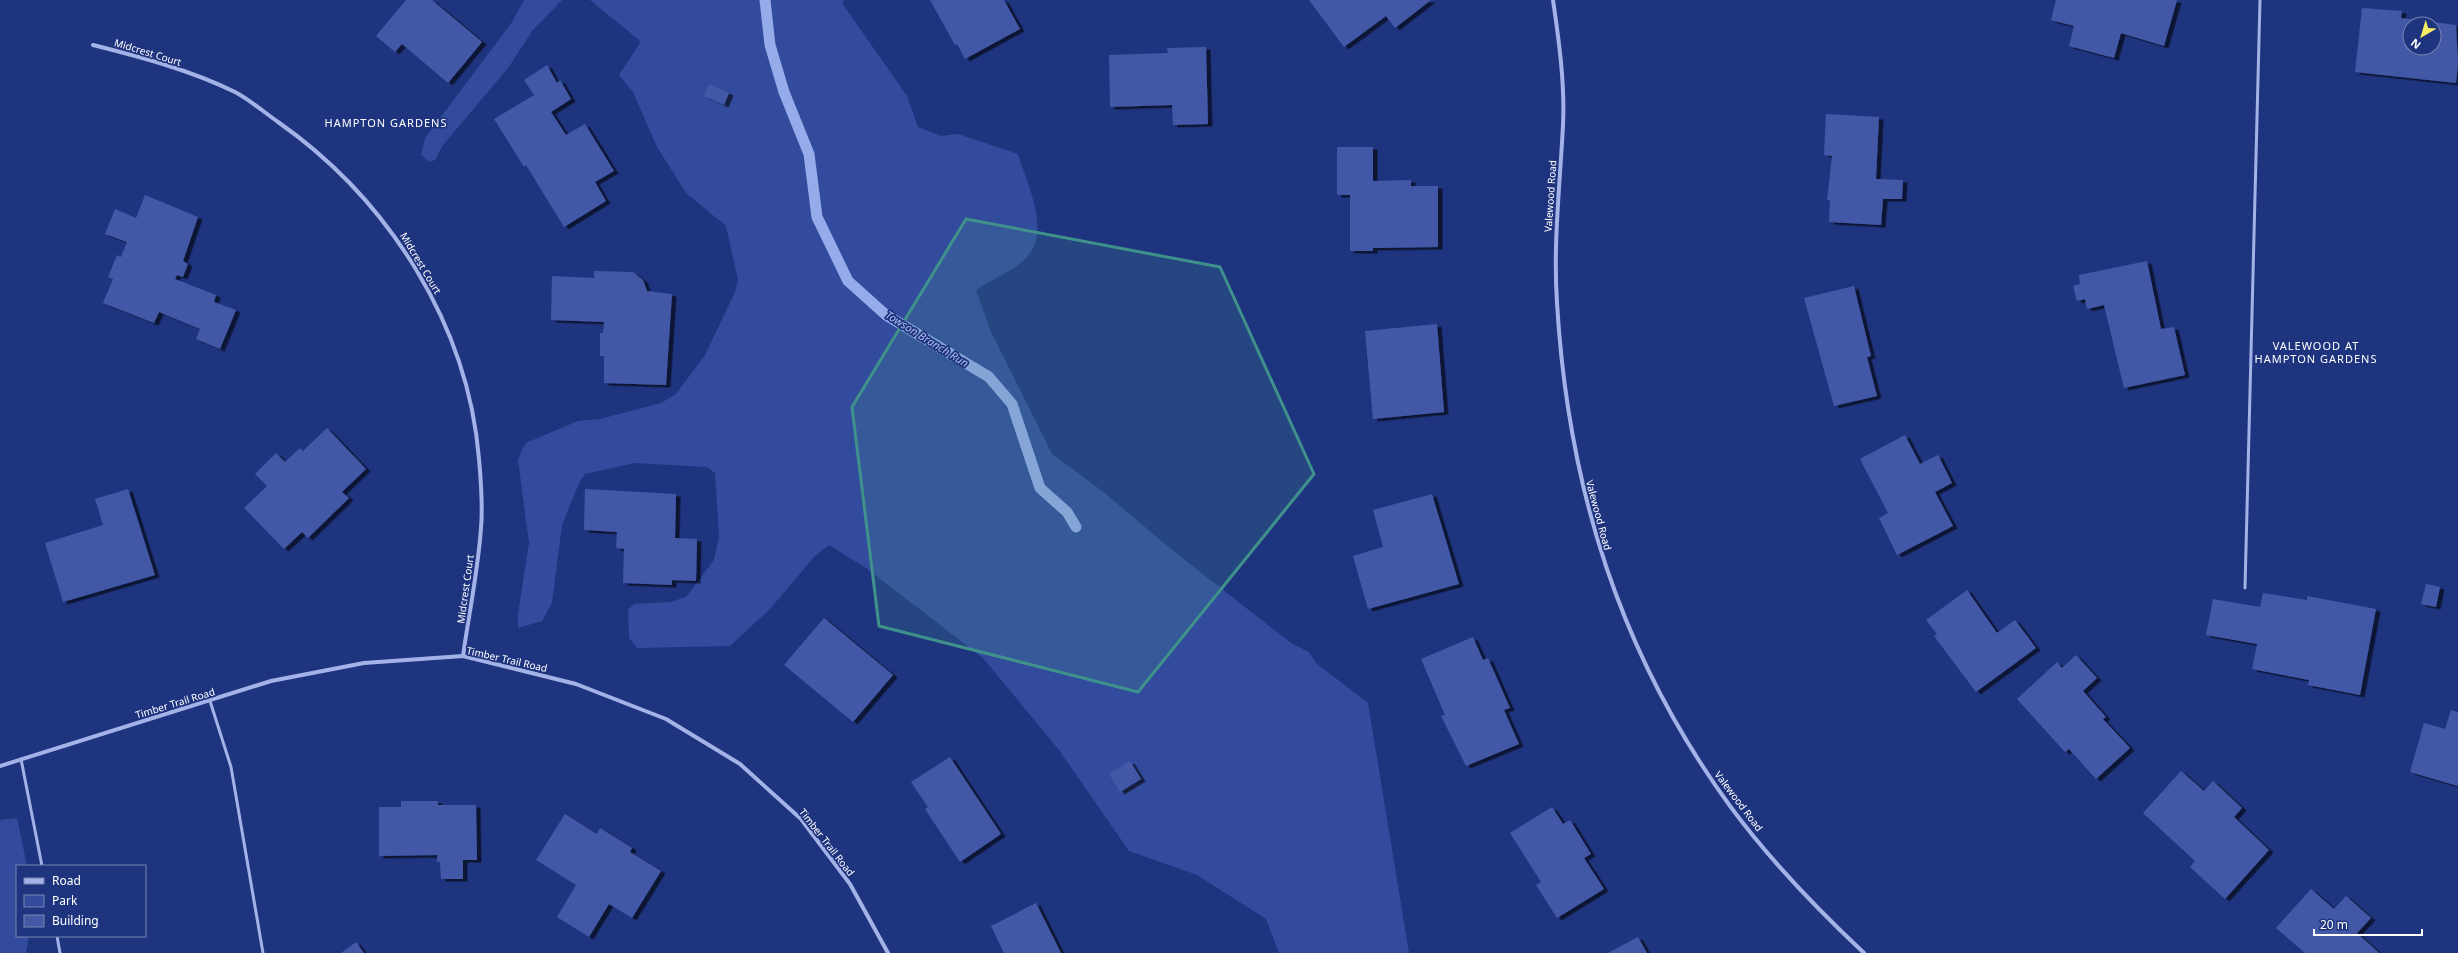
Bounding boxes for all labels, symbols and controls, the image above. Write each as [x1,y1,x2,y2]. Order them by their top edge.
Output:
north arrow [2402,16,2442,56]
street label: Midcrest Court [113,35,184,69]
text: N [2407,36,2424,53]
district label: HAMPTON GARDENS [325,115,447,130]
street label: Valewood Road [1540,160,1560,232]
street label: Midcrest Court [397,230,445,297]
water label: Towson Branch Run [883,307,972,370]
district label: VALEWOOD AT HAMPTON GARDENS [2255,338,2377,366]
street label: Valewood Road [1583,478,1615,552]
street label: Midcrest Court [453,553,477,624]
street label: Timber Trail Road [465,643,549,675]
street label: Timber Trail Road [134,684,216,722]
street label: Valewood Road [1712,768,1766,834]
street label: Timber Trail Road [796,805,858,879]
legend [16,865,146,937]
text: Road [52,872,81,889]
text: Park [52,892,78,909]
scale bar [2314,911,2422,937]
text: Building [52,912,99,929]
text: 20 m [2320,916,2348,933]

